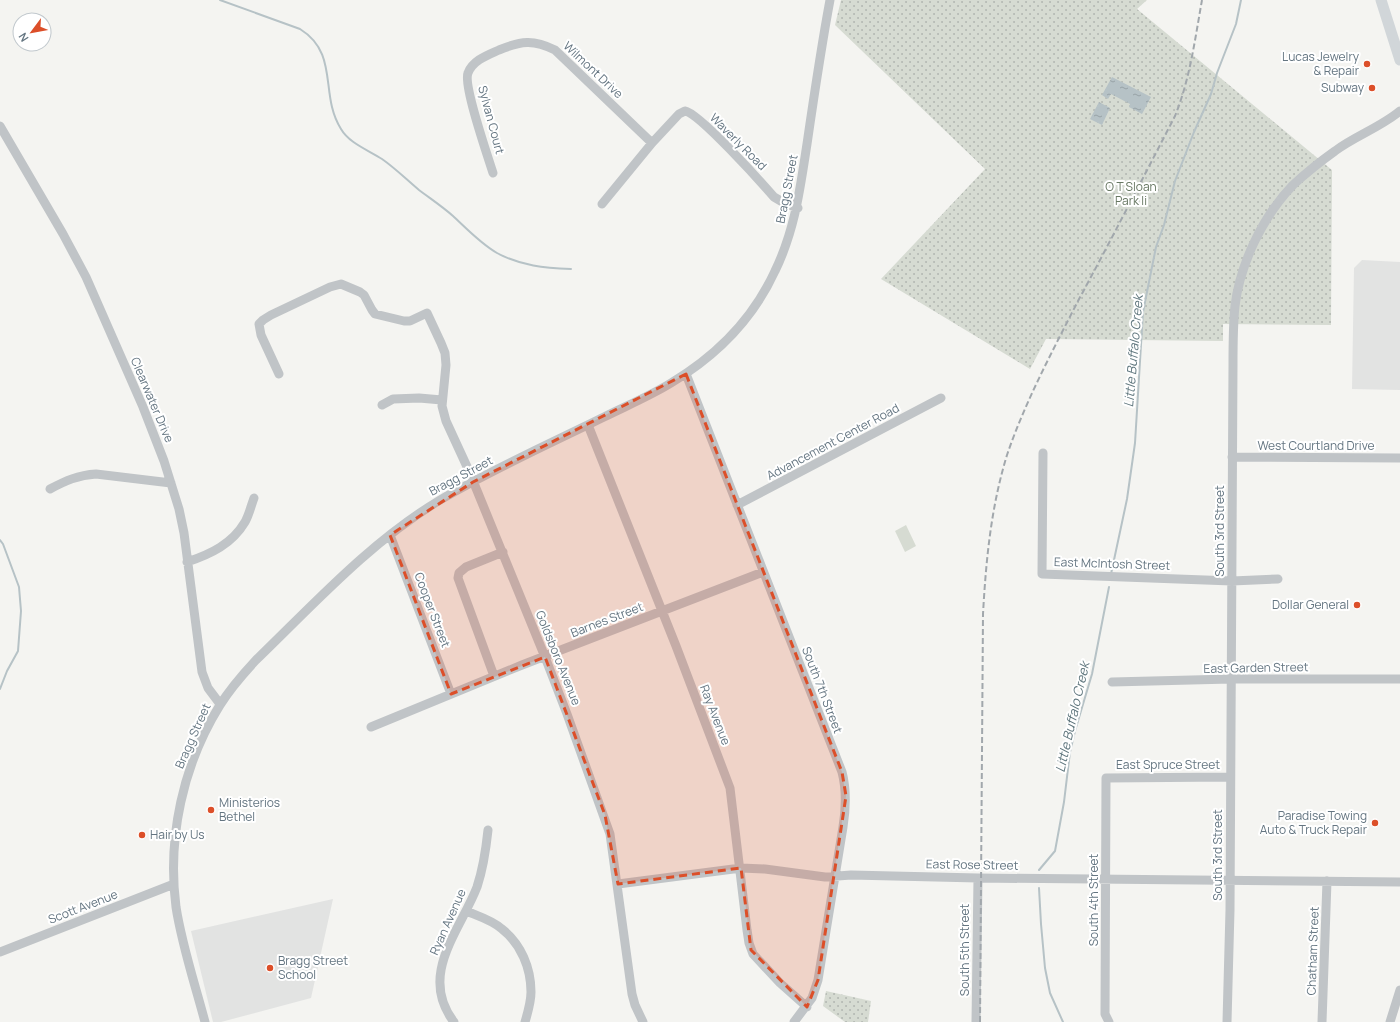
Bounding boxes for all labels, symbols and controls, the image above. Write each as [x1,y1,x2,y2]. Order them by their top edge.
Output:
north arrow [12,12,52,52]
text: N [15,30,32,45]
street label: Wilmont Drive [560,37,627,102]
place label: Lucas Jewelry & Repair [1282,48,1360,79]
marker: Lucas Jewelry & Repair [1362,59,1372,69]
place label: Subway [1321,79,1365,96]
marker: Subway [1367,83,1377,93]
street label: Sylvan Court [474,84,509,156]
street label: Waverly Road [706,109,771,174]
street label: Bragg Street [771,153,802,225]
park label: O T Sloan Park Ii [1105,178,1157,209]
water label: Little Buffalo Creek [1119,292,1147,408]
street label: Clearwater Drive [127,355,178,445]
street label: Advancement Center Road [763,399,902,484]
street label: West Courtland Drive [1257,437,1375,454]
street label: Bragg Street [426,452,496,499]
street label: South 3rd Street [1211,485,1228,577]
street label: East McIntosh Street [1054,553,1171,574]
street label: Cooper Street [410,570,455,650]
place label: Dollar General [1272,596,1349,613]
street label: Barnes Street [568,598,646,641]
marker: Dollar General [1352,600,1362,610]
street label: Goldsboro Avenue [532,608,585,708]
street label: South 7th Street [798,644,847,736]
water label: Little Buffalo Creek [1051,658,1094,774]
street label: East Garden Street [1203,658,1309,677]
street label: Ray Avenue [696,682,735,748]
street label: Bragg Street [171,700,215,771]
street label: East Spruce Street [1116,756,1220,773]
place label: Ministerios Bethel [219,794,280,825]
marker: Ministerios Bethel [206,805,216,815]
place label: Paradise Towing Auto & Truck Repair [1260,807,1368,838]
street label: South 3rd Street [1209,809,1226,901]
marker: Paradise Towing Auto & Truck Repair [1370,818,1380,828]
place label: Hair by Us [150,826,205,843]
marker: Hair by Us [137,830,147,840]
street label: South 4th Street [1085,854,1102,946]
street label: East Rose Street [926,855,1019,874]
street label: Scott Avenue [46,885,120,928]
street label: Ryan Avenue [425,886,470,958]
street label: South 5th Street [956,904,973,996]
street label: Chatham Street [1302,906,1323,996]
place label: Bragg Street School [278,952,348,983]
marker: Bragg Street School [265,963,275,973]

